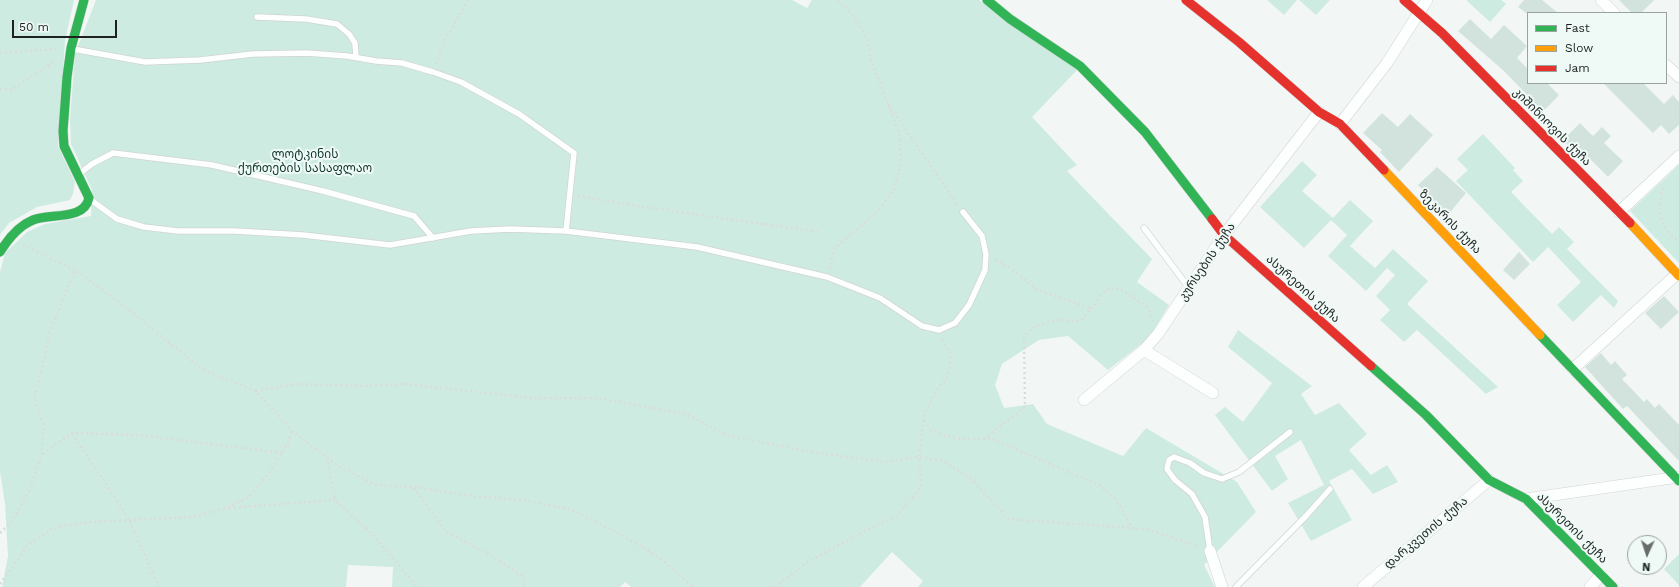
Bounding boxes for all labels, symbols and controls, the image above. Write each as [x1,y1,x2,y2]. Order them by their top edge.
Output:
scale bar [14,12,119,38]
legend [1527,12,1667,84]
text: 50 m [19,20,49,34]
text: Fast [1565,21,1590,35]
text: Slow [1565,41,1593,55]
text: Jam [1565,61,1590,75]
street label: კიშინიოვის ქუჩა [1510,85,1594,169]
park label: ლოტკინის ქურთების სასაფლაო [238,147,372,175]
street label: ზეკარის ქუჩა [1416,187,1484,257]
street label: კურსების ქუჩა [1176,220,1238,304]
street label: ასურეთის ქუჩა [1263,252,1343,326]
street label: ასურეთის ქუჩა [1534,490,1610,566]
street label: დარკვეთის ქუჩა [1381,494,1471,572]
north arrow [1627,535,1667,575]
text: N [1642,560,1651,573]

